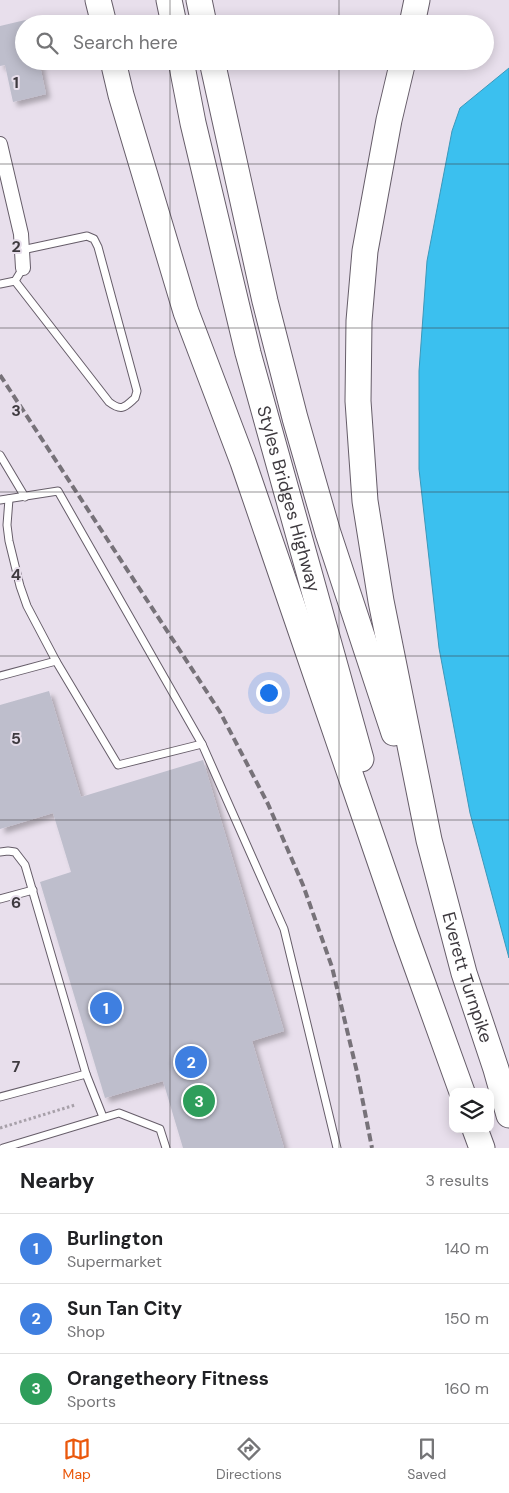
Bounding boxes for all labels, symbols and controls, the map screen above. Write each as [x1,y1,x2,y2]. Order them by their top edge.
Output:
search box [15,15,494,70]
icon: search [33,29,61,57]
text: Search here [73,30,178,55]
text: 1 [13,72,19,93]
text: 2 [11,236,21,257]
text: 3 [11,400,21,421]
street label: Styles Bridges Highway [251,403,326,595]
text: 4 [11,564,21,585]
your location [256,680,282,706]
text: 5 [11,728,21,749]
text: 6 [11,892,21,913]
street label: Everett Turnpike [436,909,498,1046]
pin: 1 [90,989,122,1027]
pin: 2 [175,1043,207,1081]
text: 7 [12,1056,21,1077]
pin: 3 [183,1082,215,1120]
map controls [449,1088,494,1133]
button: layers [449,1088,494,1133]
text: Nearby [20,1167,94,1195]
text: 3 results [426,1170,489,1191]
text: Burlington [67,1226,163,1251]
text: 1 [33,1238,39,1259]
text: 140 m [445,1238,489,1259]
text: Supermarket [67,1251,162,1272]
text: Sun Tan City [67,1296,182,1321]
text: 2 [31,1308,41,1329]
text: 150 m [445,1308,489,1329]
text: Shop [67,1321,105,1342]
text: Orangetheory Fitness [67,1366,269,1391]
text: 3 [31,1378,41,1399]
text: 160 m [445,1378,489,1399]
text: Sports [67,1391,116,1412]
tab: Map [63,1435,91,1483]
tab: Directions [216,1435,282,1483]
tab: Saved [407,1435,446,1483]

